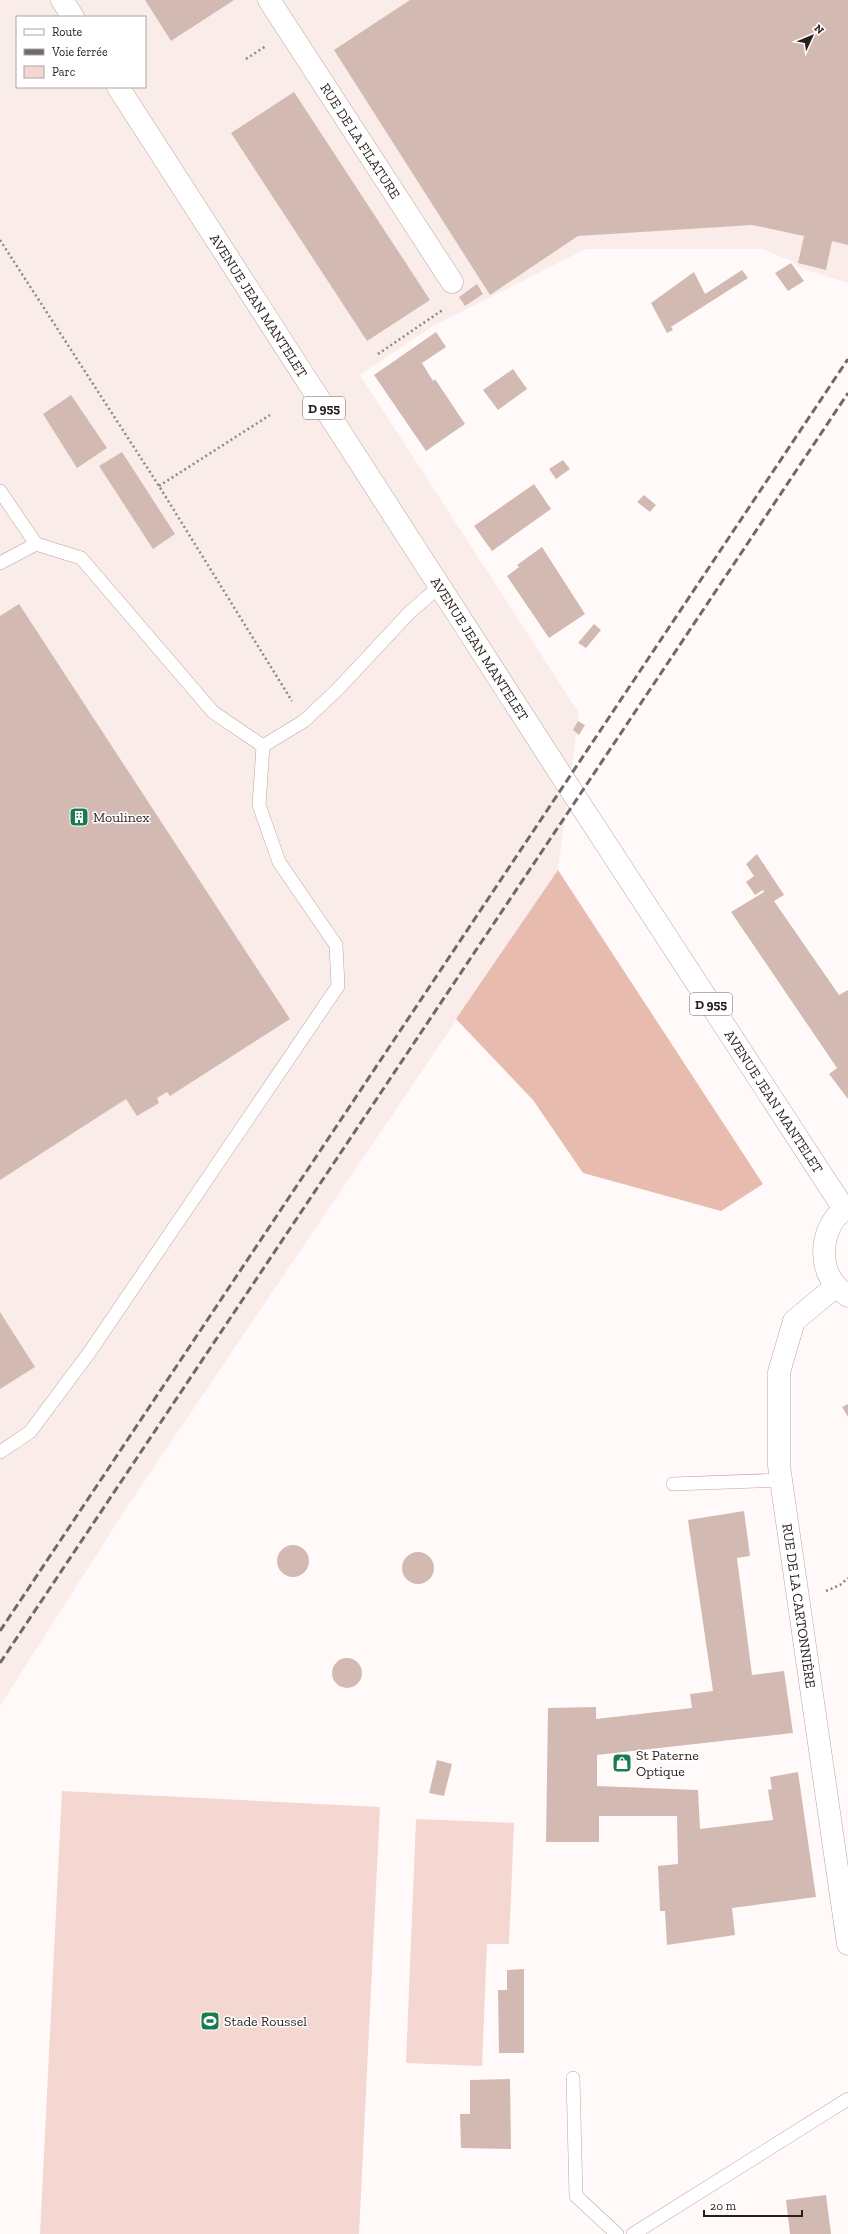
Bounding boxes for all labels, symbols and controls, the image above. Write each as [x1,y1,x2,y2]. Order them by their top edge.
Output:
legend [16,16,146,88]
north arrow [792,16,832,56]
text: N [811,22,827,37]
text: Route [52,25,83,39]
text: Voie ferrée [51,45,108,59]
text: Parc [52,65,76,79]
street label: RUE DE LA FILATURE [316,80,404,202]
street label: AVENUE JEAN MANTELET [206,231,311,381]
road number: D 955 [303,397,345,419]
street label: AVENUE JEAN MANTELET [427,574,532,724]
building icon: Moulinex [68,806,90,828]
place label: Moulinex [93,809,149,826]
road number: D 955 [690,993,732,1015]
street label: AVENUE JEAN MANTELET [721,1027,826,1177]
street label: RUE DE LA CARTONNIÈRE [778,1522,819,1689]
place label: St Paterne Optique [636,1747,699,1780]
shop icon: St Paterne Optique [611,1752,633,1774]
sports icon: Stade Roussel [199,2010,221,2032]
place label: Stade Roussel [224,2013,307,2030]
scale bar [704,2192,802,2218]
text: 20 m [710,2199,737,2213]

